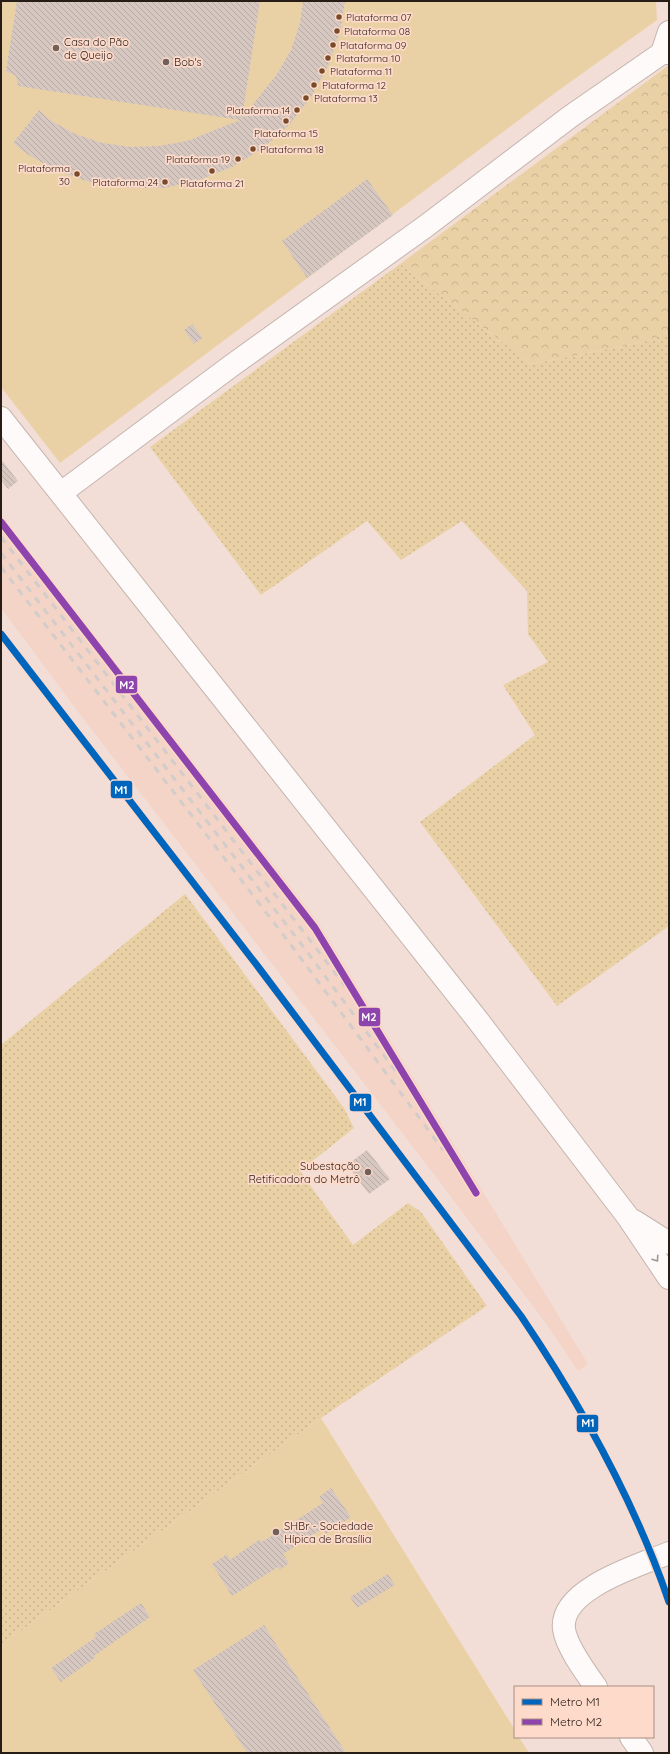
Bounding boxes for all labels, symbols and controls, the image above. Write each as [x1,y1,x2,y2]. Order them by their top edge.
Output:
place label: Plataforma 07 [346,11,411,24]
marker: Plataforma 07 [334,12,344,22]
place label: Plataforma 08 [344,25,410,38]
marker: Plataforma 08 [332,26,342,36]
place label: Casa do Pão de Queijo [64,35,129,62]
place label: Plataforma 09 [340,39,407,52]
marker: Plataforma 09 [328,40,338,50]
marker: Casa do Pão de Queijo [51,43,61,53]
place label: Plataforma 10 [336,52,400,65]
marker: Plataforma 10 [323,53,333,63]
place label: Bob's [174,55,202,69]
marker: Bob's [161,57,171,67]
place label: Plataforma 11 [330,65,392,78]
marker: Plataforma 11 [317,66,327,76]
place label: Plataforma 12 [322,79,386,92]
marker: Plataforma 12 [309,80,319,90]
place label: Plataforma 13 [314,92,378,105]
marker: Plataforma 13 [301,93,311,103]
place label: Plataforma 14 [226,104,290,117]
marker: Plataforma 14 [292,105,302,115]
marker: Plataforma 15 [281,116,291,126]
place label: Plataforma 15 [254,127,318,140]
place label: Plataforma 18 [260,143,324,156]
marker: Plataforma 18 [248,144,258,154]
place label: Plataforma 19 [166,153,230,166]
marker: Plataforma 19 [233,154,243,164]
place label: Plataforma 30 [18,162,70,188]
marker: Plataforma 21 [207,166,217,176]
marker: Plataforma 30 [72,169,82,179]
place label: Plataforma 24 [93,176,158,189]
marker: Plataforma 24 [160,177,170,187]
place label: Plataforma 21 [180,177,244,190]
line badge: M2 [115,675,138,694]
text: M2 [119,678,135,692]
line badge: M1 [110,780,133,799]
text: M1 [114,783,128,797]
line badge: M2 [358,1007,381,1027]
text: M2 [361,1010,377,1024]
line badge: M1 [349,1093,372,1112]
text: M1 [353,1095,367,1109]
place label: Subestação Retificadora do Metrô [248,1159,360,1186]
marker: Subestação Retificadora do Metrô [363,1167,373,1177]
one-way arrow [651,1255,659,1262]
line badge: M1 [576,1414,599,1433]
text: M1 [581,1416,595,1430]
place label: SHBr - Sociedade Hípica de Brasília [284,1519,373,1546]
marker: SHBr - Sociedade Hípica de Brasília [271,1527,281,1537]
legend [514,1686,654,1738]
text: Metro M1 [550,1694,600,1709]
text: Metro M2 [550,1714,603,1729]

